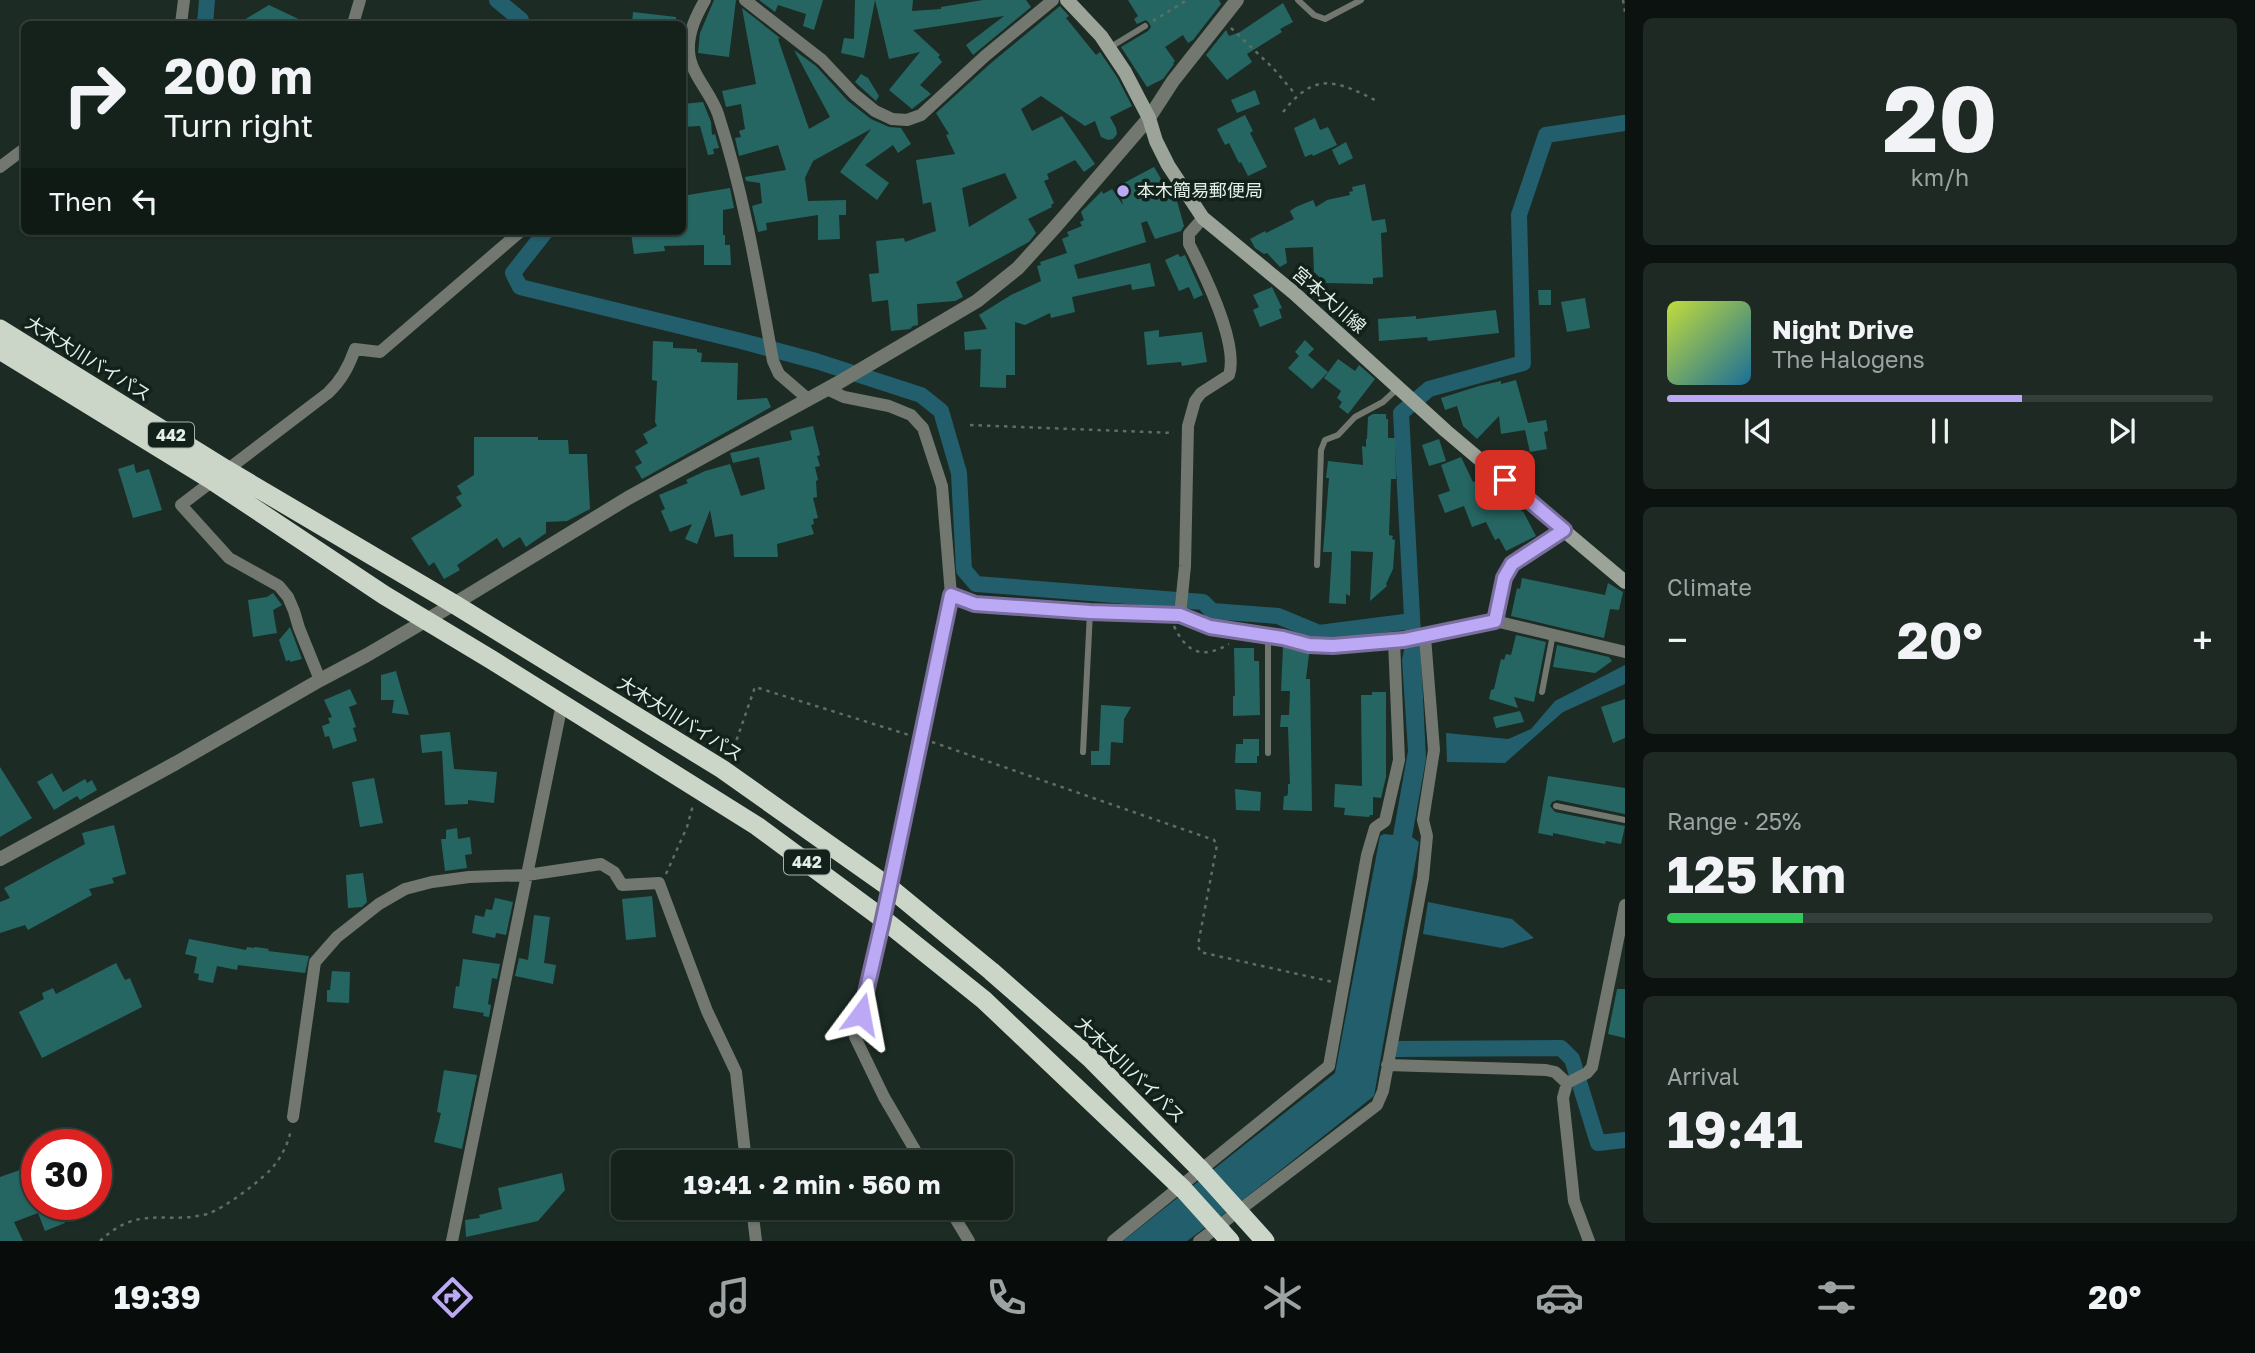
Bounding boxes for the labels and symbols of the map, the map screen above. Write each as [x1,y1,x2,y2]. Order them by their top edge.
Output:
place label: 本木簡易郵便局 [1137,179,1263,201]
marker: 本木簡易郵便局 [1115,183,1131,199]
street label: 宮本大川線 [1288,261,1371,337]
street label: 大木大川バイパス [22,311,155,406]
road number: 442 [148,422,194,448]
pin [1475,450,1535,510]
street label: 大木大川バイパス [614,671,747,766]
road number: 442 [784,849,830,874]
position arrow [824,977,898,1051]
street label: 大木大川バイパス [1071,1011,1190,1127]
speed limit sign: 30 [21,1129,112,1220]

